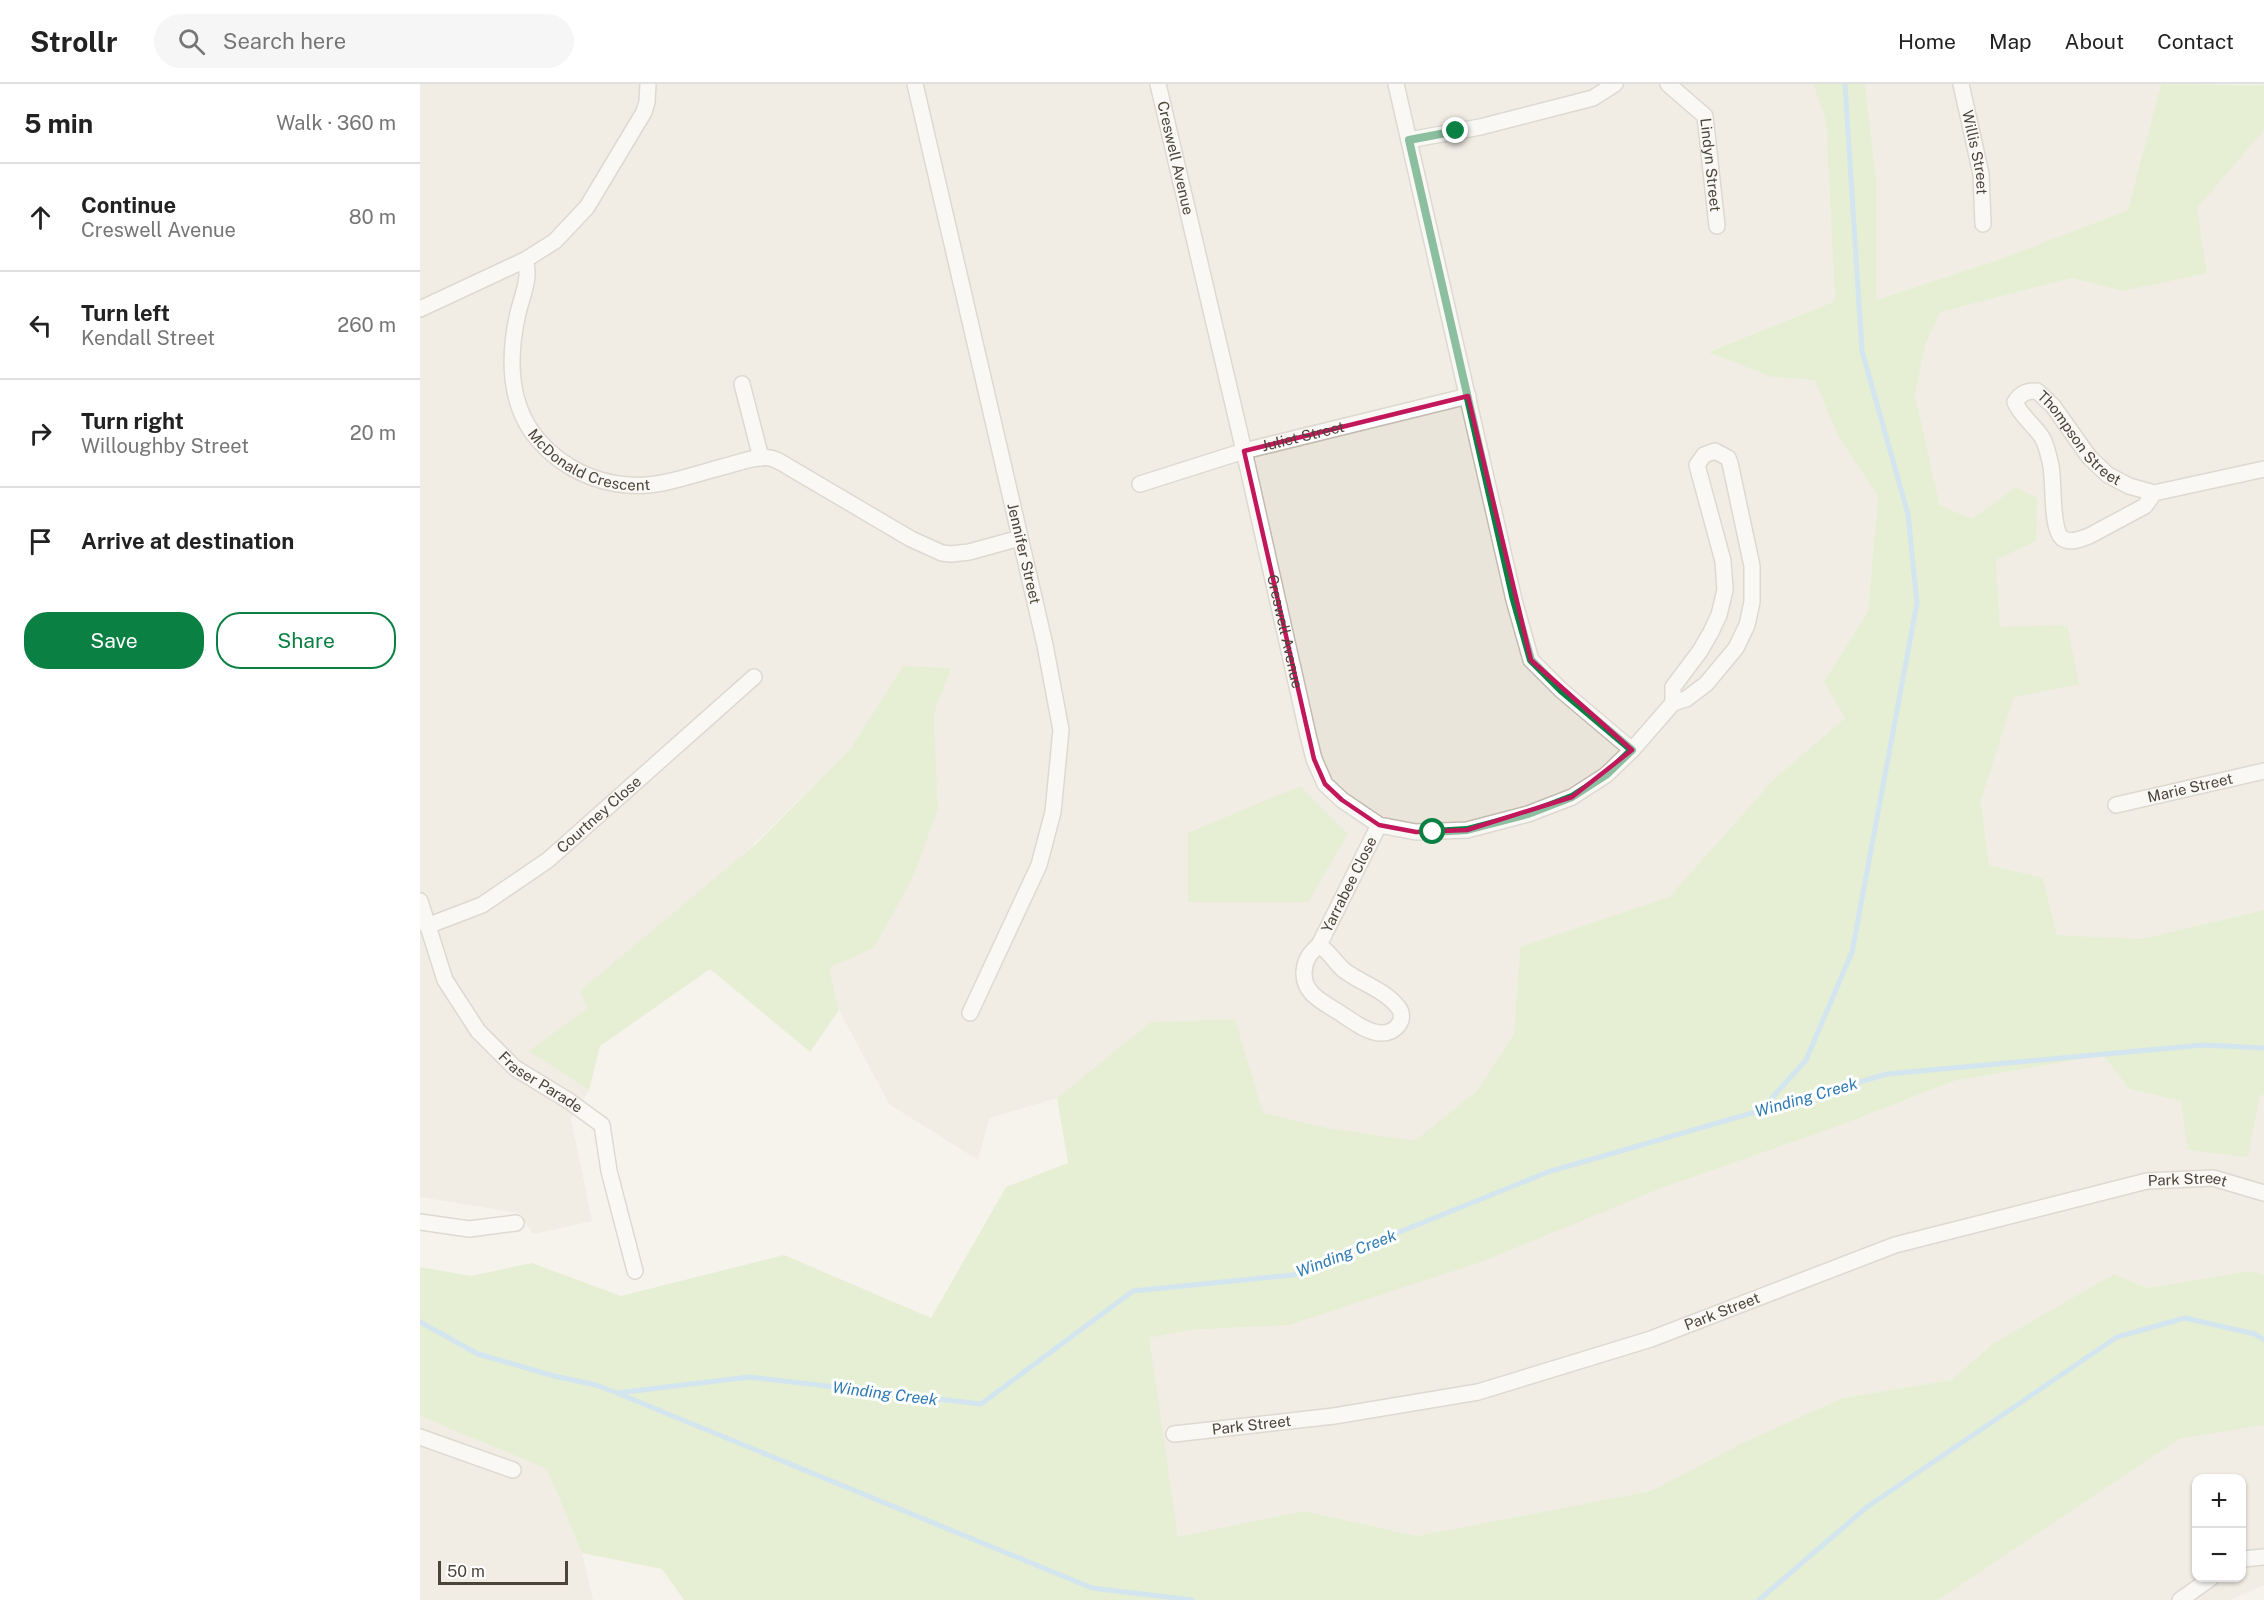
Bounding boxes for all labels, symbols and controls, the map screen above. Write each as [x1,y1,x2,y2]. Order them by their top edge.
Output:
search box [154,14,574,68]
text: Strollr [30,25,118,58]
icon: search [175,25,208,58]
text: Search here [223,28,346,54]
text: Home [1898,29,1956,54]
text: Map [1989,29,2032,54]
text: About [2065,29,2124,54]
text: Contact [2157,29,2234,54]
street label: Creswell Avenue [1154,99,1197,216]
text: 5 min [24,108,93,139]
street label: Willis Street [1959,109,1991,195]
text: Walk · 360 m [276,111,396,135]
route end [1442,117,1468,143]
street label: Lindyn Street [1697,117,1724,213]
text: Continue [81,192,176,218]
icon: ahead [24,201,57,234]
text: 80 m [349,205,396,229]
text: Creswell Avenue [81,218,236,242]
text: Turn left [81,300,170,326]
icon: left [24,309,57,342]
text: 260 m [337,313,396,337]
text: Kendall Street [81,326,215,350]
street label: Thompson Street [2034,387,2124,488]
text: Turn right [81,408,184,434]
icon: right [24,417,57,450]
street label: Juliet Street [1260,418,1346,454]
text: 20 m [350,421,396,445]
street label: McDonald Crescent [525,425,651,494]
text: Willoughby Street [81,434,249,458]
street label: Jennifer Street [1004,501,1044,606]
icon: arrive [24,525,57,558]
text: Arrive at destination [81,528,294,554]
street label: Creswell Avenue [1264,573,1306,690]
button: Save [24,612,204,669]
button: Share [216,612,396,669]
street label: Marie Street [2146,769,2234,806]
street label: Courtney Close [553,772,644,856]
route start [1419,818,1445,844]
street label: Yarrabee Close [1318,834,1380,935]
street label: Fraser Parade [495,1048,586,1116]
water label: Winding Creek [1753,1074,1860,1121]
street label: Park Street [2147,1169,2229,1190]
water label: Winding Creek [1293,1226,1399,1281]
street label: Park Street [1682,1289,1762,1333]
water label: Winding Creek [831,1378,939,1409]
street label: Park Street [1211,1412,1292,1438]
map controls [2192,1474,2246,1582]
button: + [2192,1474,2246,1528]
button: − [2192,1528,2246,1582]
scale bar [438,1558,568,1586]
text: 50 m [447,1562,485,1581]

